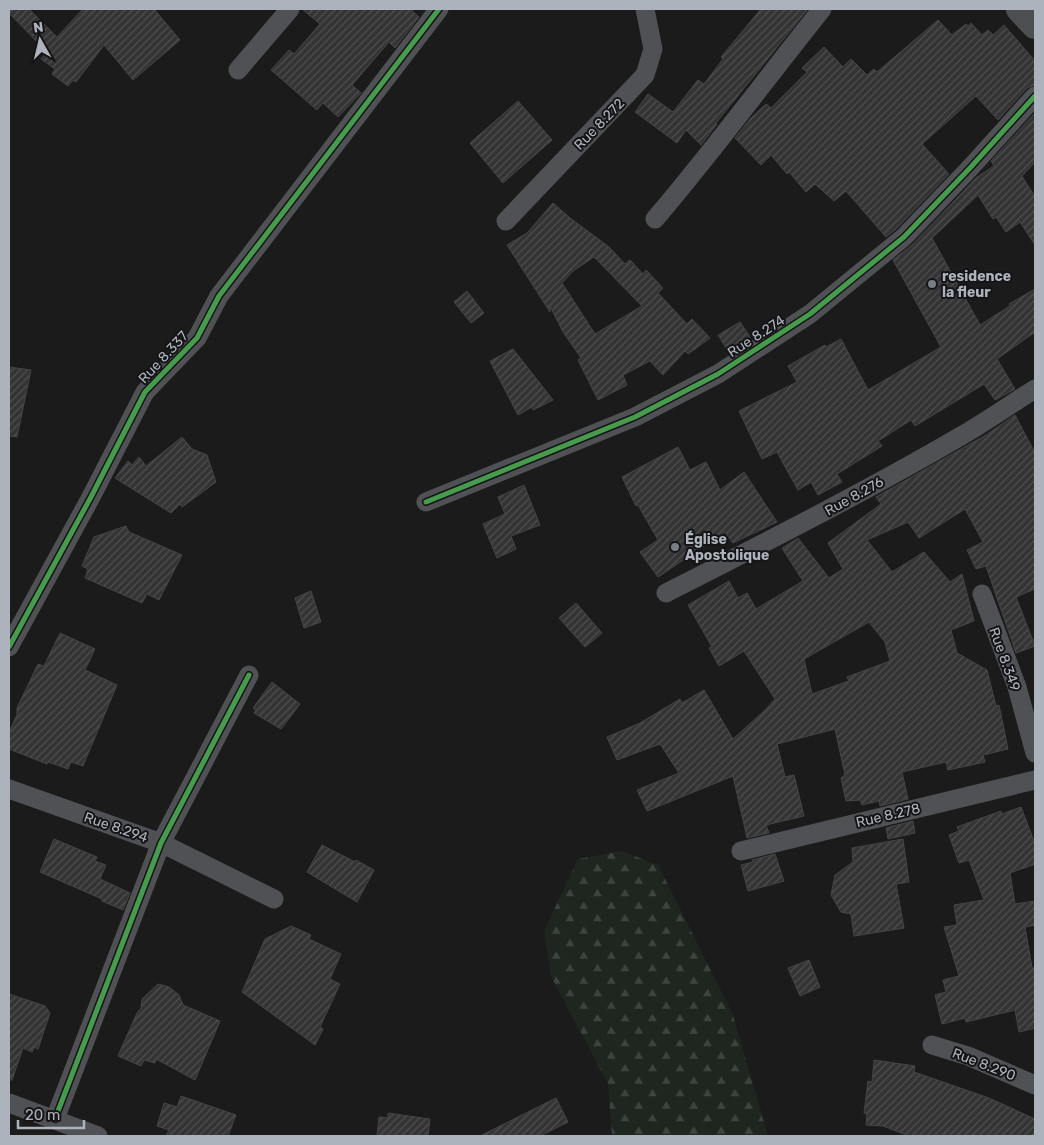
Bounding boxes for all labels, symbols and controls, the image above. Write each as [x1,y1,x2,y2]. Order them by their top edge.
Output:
north arrow [15,15,65,65]
text: N [32,19,44,37]
street label: Rue 8.272 [571,95,628,154]
place label: residence la fleur [942,268,1011,301]
marker: residence la fleur [926,278,938,290]
street label: Rue 8.274 [724,311,788,361]
street label: Rue 8.337 [135,328,192,387]
street label: Rue 8.276 [822,473,887,520]
place label: Église Apostolique [685,530,769,564]
marker: Église Apostolique [669,541,681,553]
street label: Rue 8.349 [985,625,1024,693]
street label: Rue 8.278 [854,800,922,831]
street label: Rue 8.294 [82,809,150,846]
street label: Rue 8.290 [950,1045,1018,1084]
scale bar [18,1098,84,1130]
text: 20 m [25,1106,60,1124]

